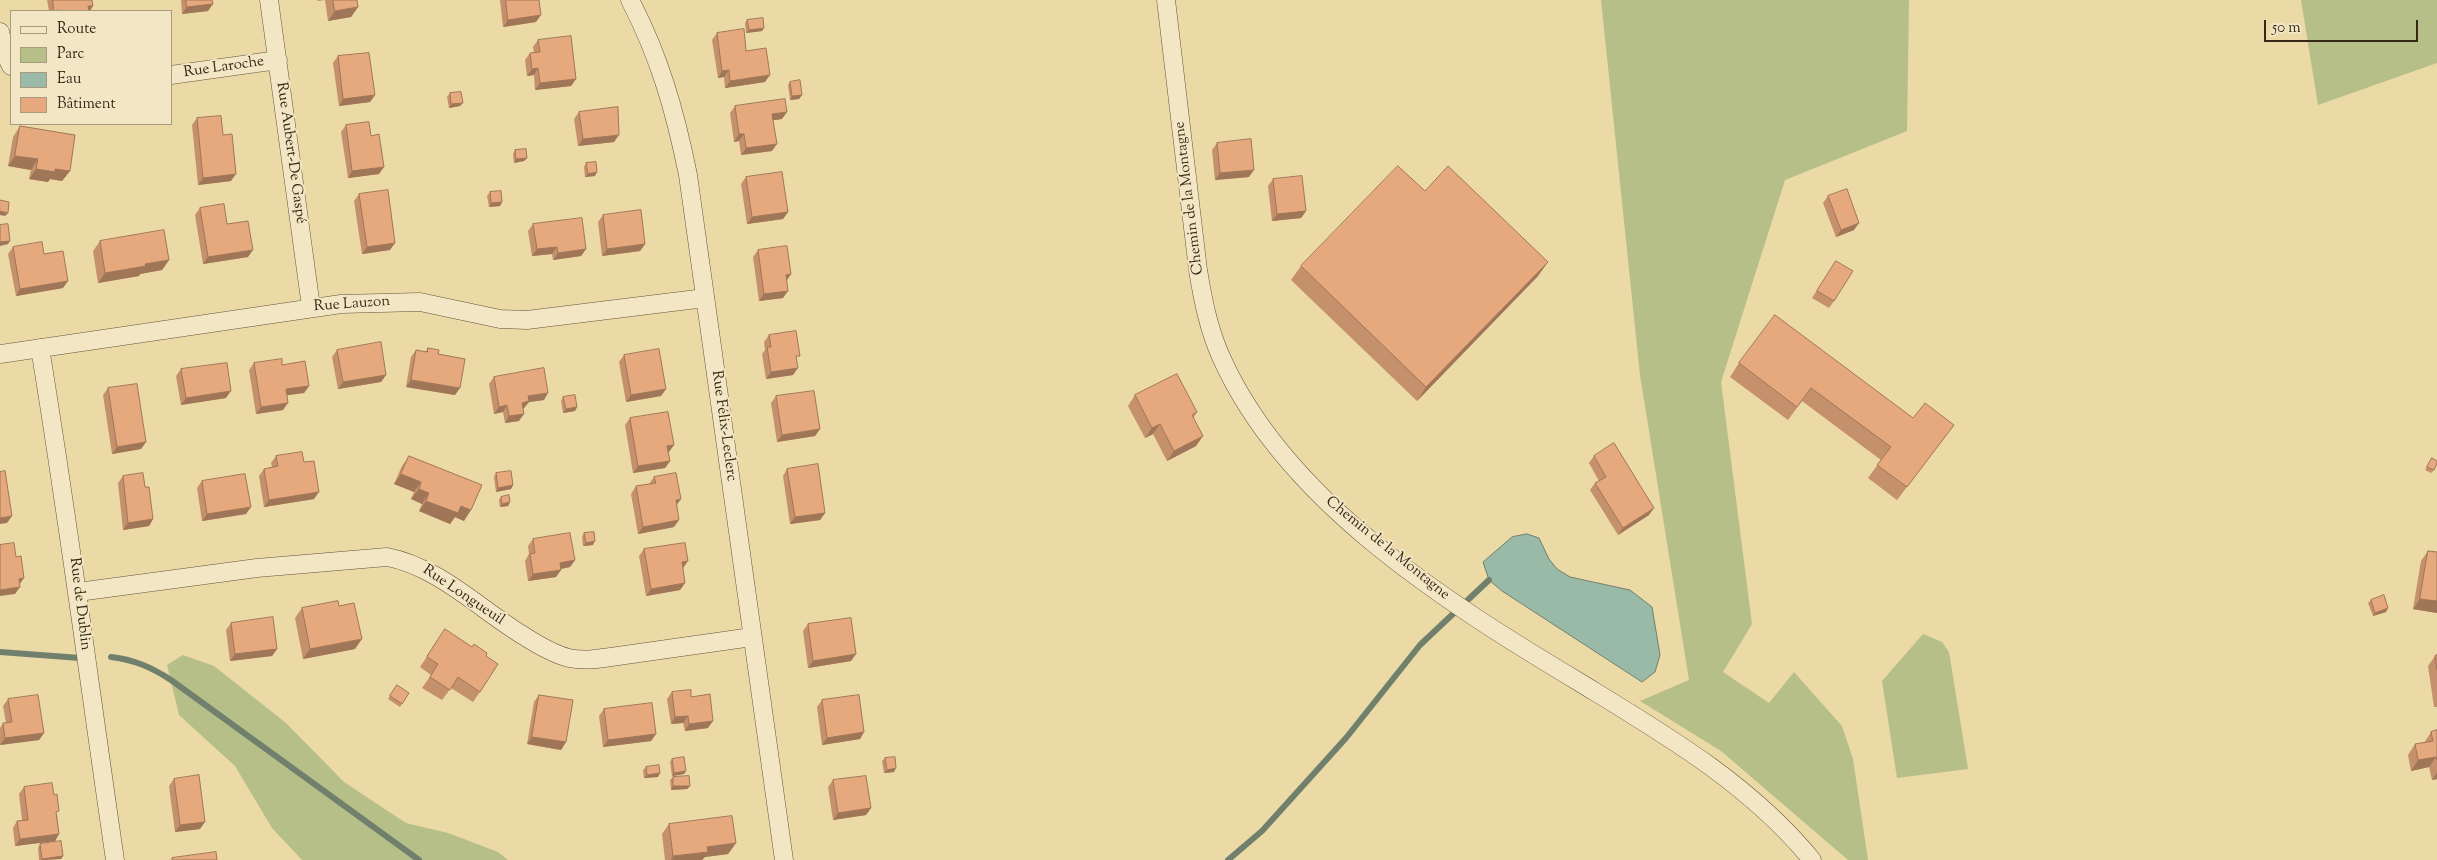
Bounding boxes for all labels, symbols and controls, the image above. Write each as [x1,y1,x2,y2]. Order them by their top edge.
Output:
legend [10,10,172,125]
scale bar [2267,10,2421,42]
text: 50 m [2272,18,2301,39]
text: Route [57,19,96,40]
text: Parc [57,44,84,65]
street label: Rue Laroche [183,53,265,83]
text: Eau [57,69,81,90]
street label: Rue Aubert-De Gaspé [271,81,309,225]
text: Bâtiment [57,94,116,115]
street label: Chemin de la Montagne [1172,120,1208,276]
street label: Rue Lauzon [313,293,391,317]
street label: Rue Félix-Leclerc [706,369,740,483]
street label: Chemin de la Montagne [1321,493,1453,605]
street label: Rue de Dublin [64,557,94,651]
street label: Rue Longueuil [419,562,507,630]

